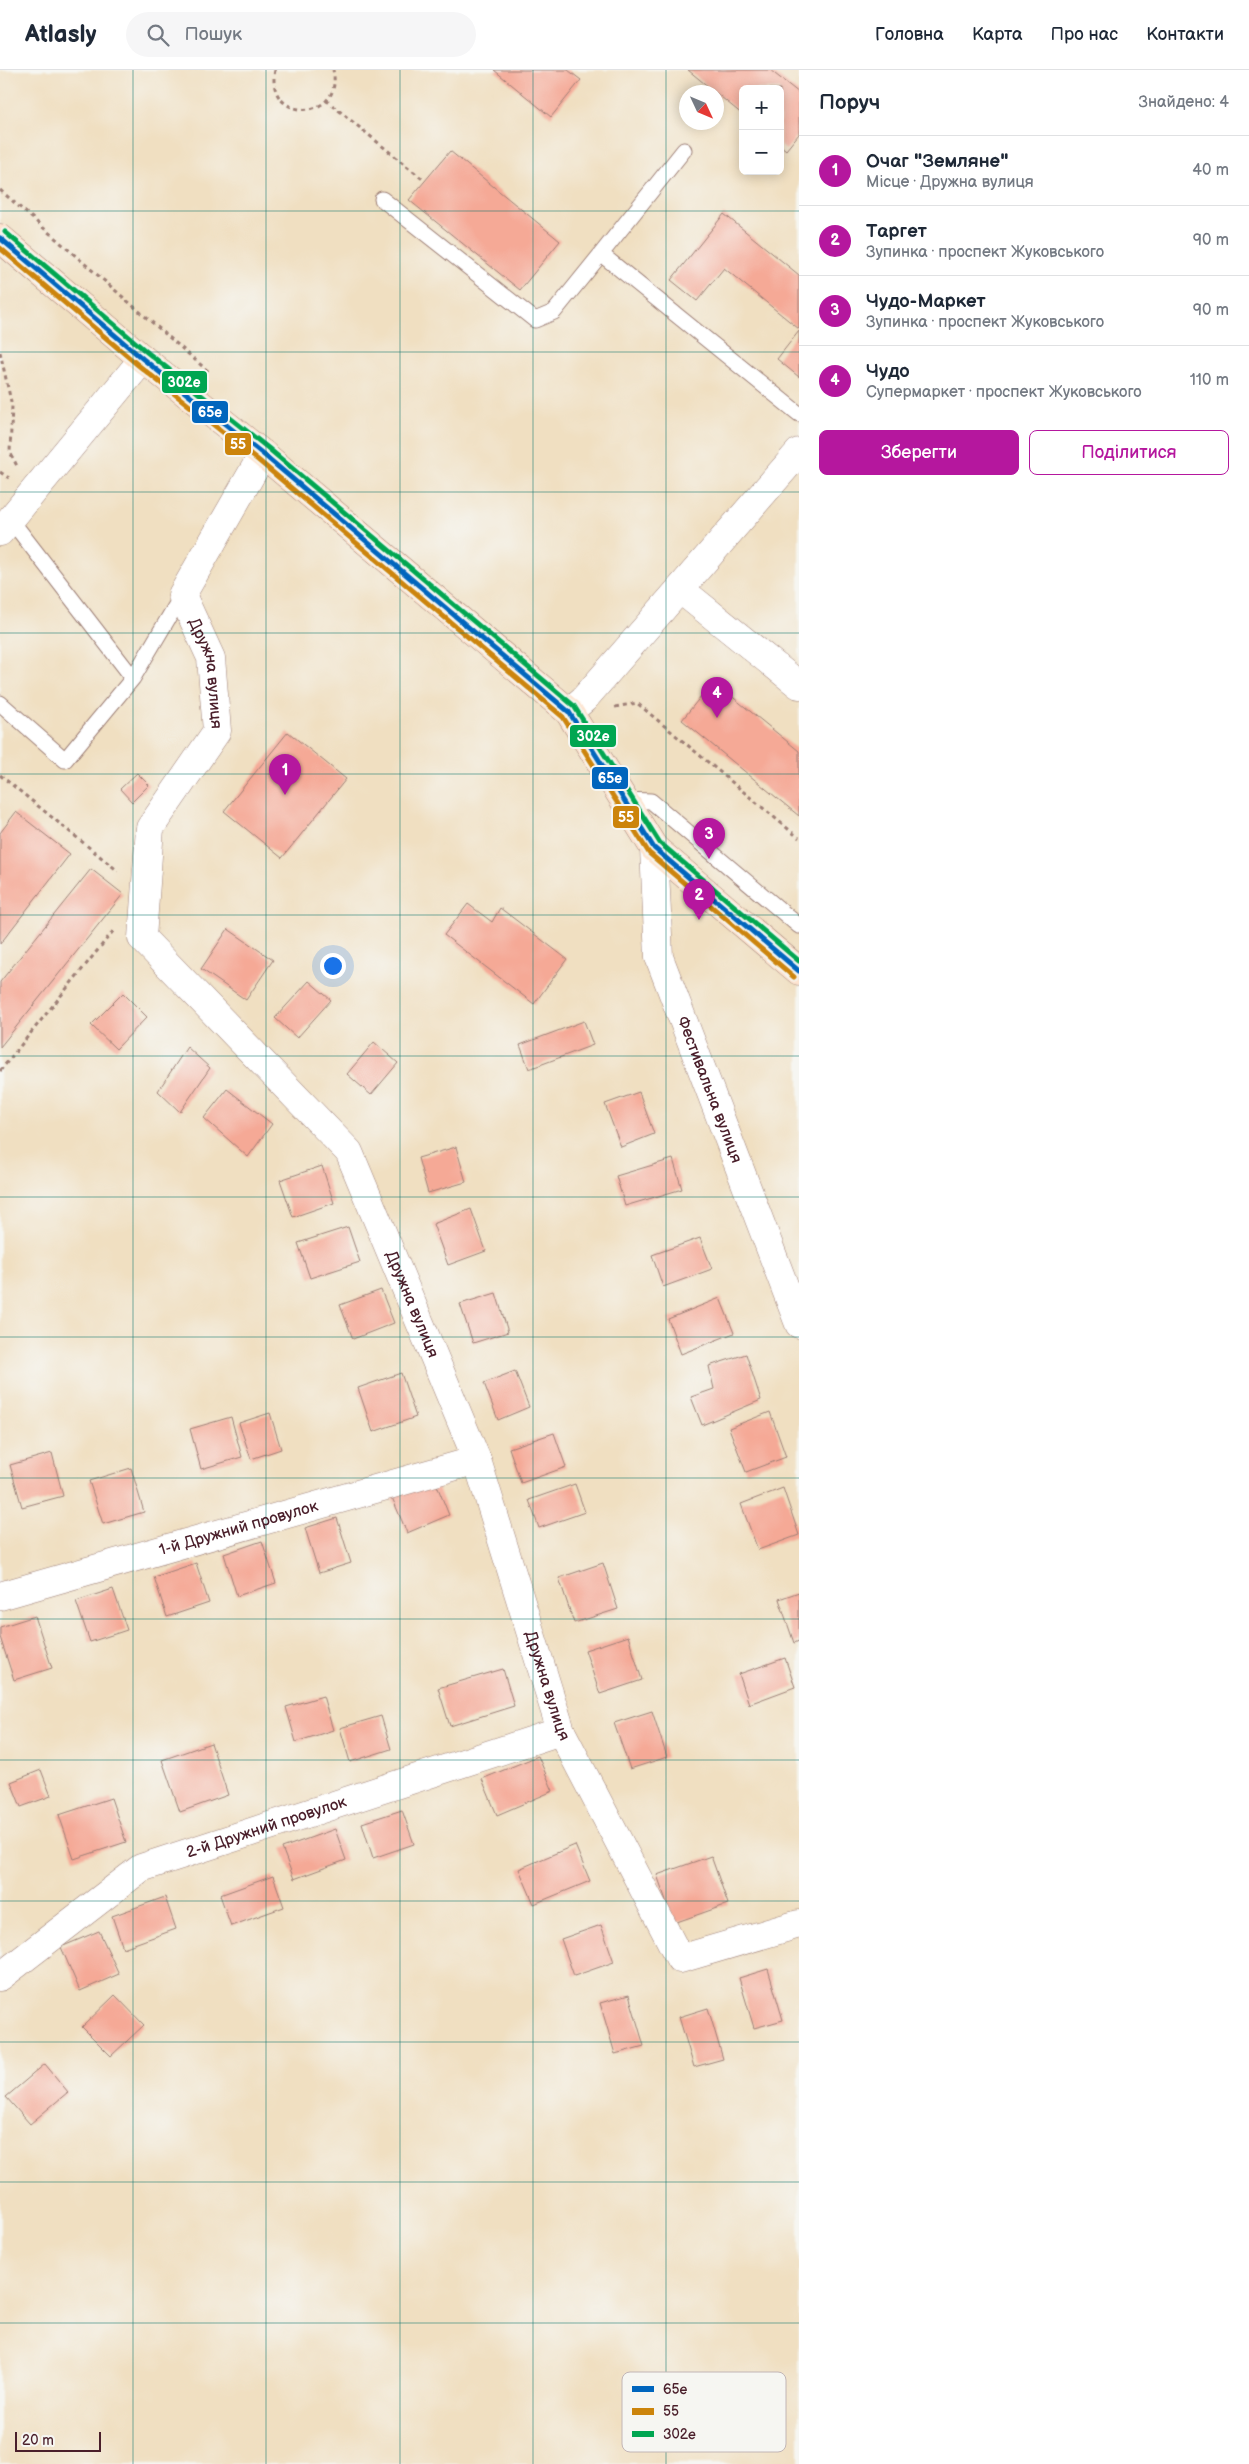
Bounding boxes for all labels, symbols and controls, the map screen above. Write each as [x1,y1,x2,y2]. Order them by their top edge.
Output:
search box [126,12,476,57]
text: Atlasly [25,20,96,49]
icon: search [144,21,172,49]
text: Пошук [184,23,242,46]
text: Головна [875,24,944,45]
text: Карта [972,24,1023,45]
text: Про нас [1051,24,1118,45]
text: Контакти [1146,24,1224,45]
north arrow [679,85,724,130]
map controls [739,85,784,175]
button: + [739,85,784,130]
text: Поруч [819,90,880,115]
text: Знайдено: 4 [1139,93,1229,112]
button: − [739,130,784,175]
text: Очаг "Земляне" [866,150,1008,173]
text: 1 [832,161,838,180]
text: 40 m [1192,161,1229,180]
text: Місце · Дружна вулиця [866,173,1034,192]
text: Таргет [866,220,927,243]
text: 2 [830,231,840,250]
text: 90 m [1193,231,1229,250]
text: Зупинка · проспект Жуковського [866,243,1104,262]
text: Чудо-Маркет [866,290,986,313]
text: 3 [830,301,840,320]
text: 90 m [1193,301,1229,320]
text: Зупинка · проспект Жуковського [866,313,1104,332]
text: Чудо [866,360,910,383]
line badge: 302е [161,370,208,394]
text: 4 [830,371,840,390]
text: 110 m [1190,371,1229,390]
text: 302е [167,374,201,391]
text: Супермаркет · проспект Жуковського [866,383,1142,402]
line badge: 65е [191,400,229,424]
text: 65е [198,404,222,421]
button: Зберегти [819,430,1019,475]
button: Поділитися [1029,430,1229,475]
line badge: 55 [224,432,252,456]
text: 55 [230,436,246,453]
street label: Дружна вулиця [184,615,226,730]
pin: 4 [701,677,733,718]
line badge: 302е [569,724,617,748]
text: 302е [576,728,610,745]
pin: 1 [269,754,301,795]
line badge: 65е [591,766,629,790]
text: 65е [598,770,622,787]
line badge: 55 [612,805,640,829]
text: 55 [618,809,634,826]
pin: 3 [693,818,725,859]
pin: 2 [683,879,715,920]
your location [320,953,346,979]
street label: Фестивальна вулиця [673,1014,746,1166]
street label: Дружна вулиця [382,1248,443,1361]
street label: 1-й Дружний провулок [157,1496,321,1560]
street label: Дружна вулиця [521,1629,574,1744]
street label: 2-й Дружний провулок [184,1792,349,1862]
legend [622,2372,786,2452]
text: 65е [663,2381,688,2398]
text: 55 [663,2403,679,2420]
text: 302е [663,2426,696,2443]
scale bar [15,2429,101,2452]
text: 20 m [22,2432,54,2449]

